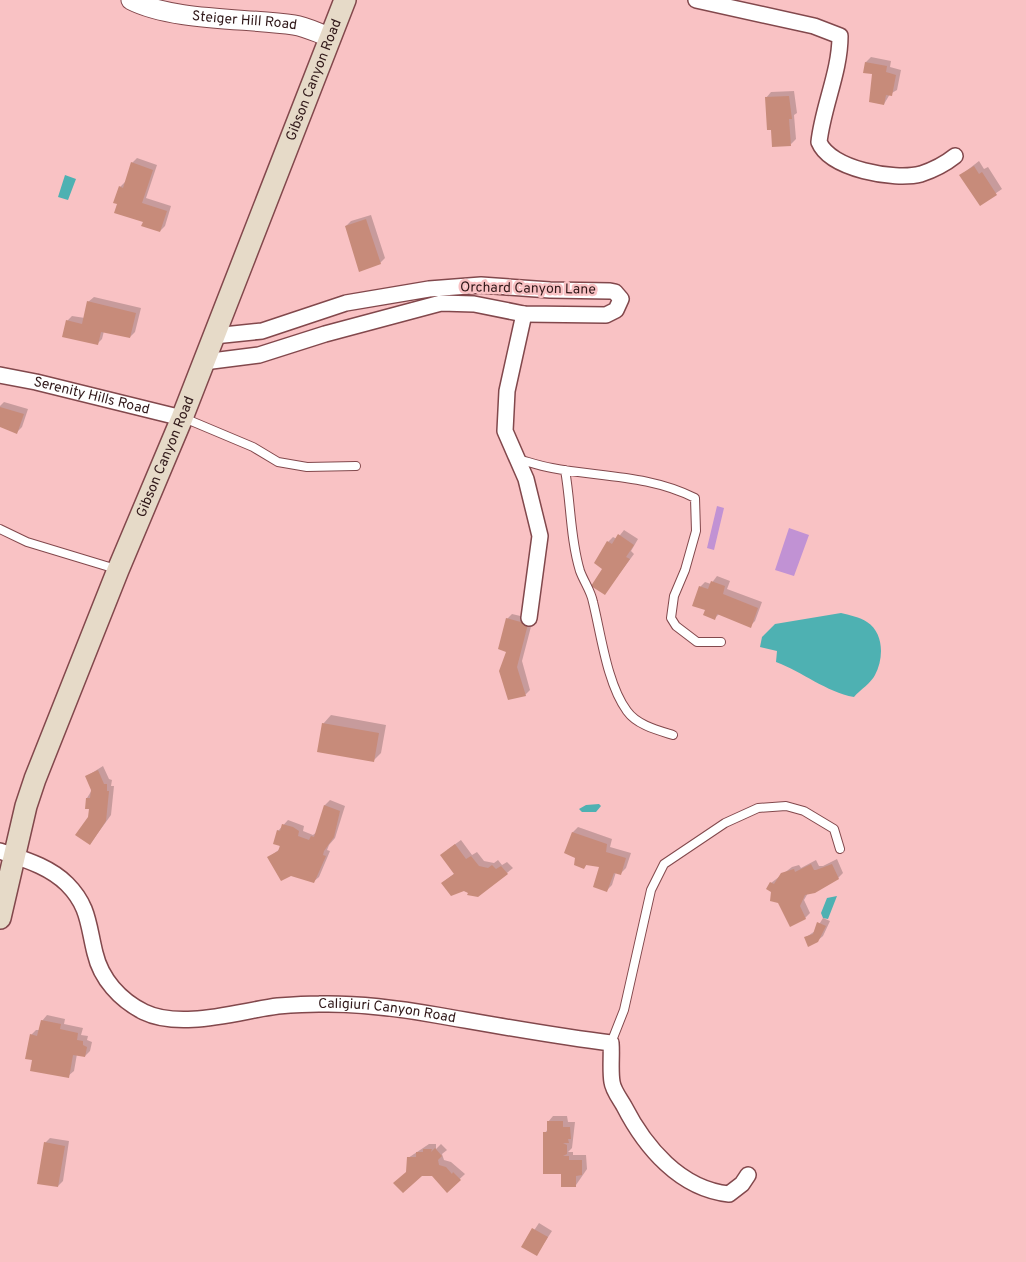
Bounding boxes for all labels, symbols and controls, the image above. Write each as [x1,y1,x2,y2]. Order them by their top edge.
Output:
street label: Steiger Hill Road [191,7,298,34]
street label: Gibson Canyon Road [282,17,345,143]
street label: Orchard Canyon Lane [460,279,596,299]
street label: Serenity Hills Road [32,373,151,418]
street label: Gibson Canyon Road [133,394,198,520]
street label: Caligiuri Canyon Road [318,995,457,1027]

